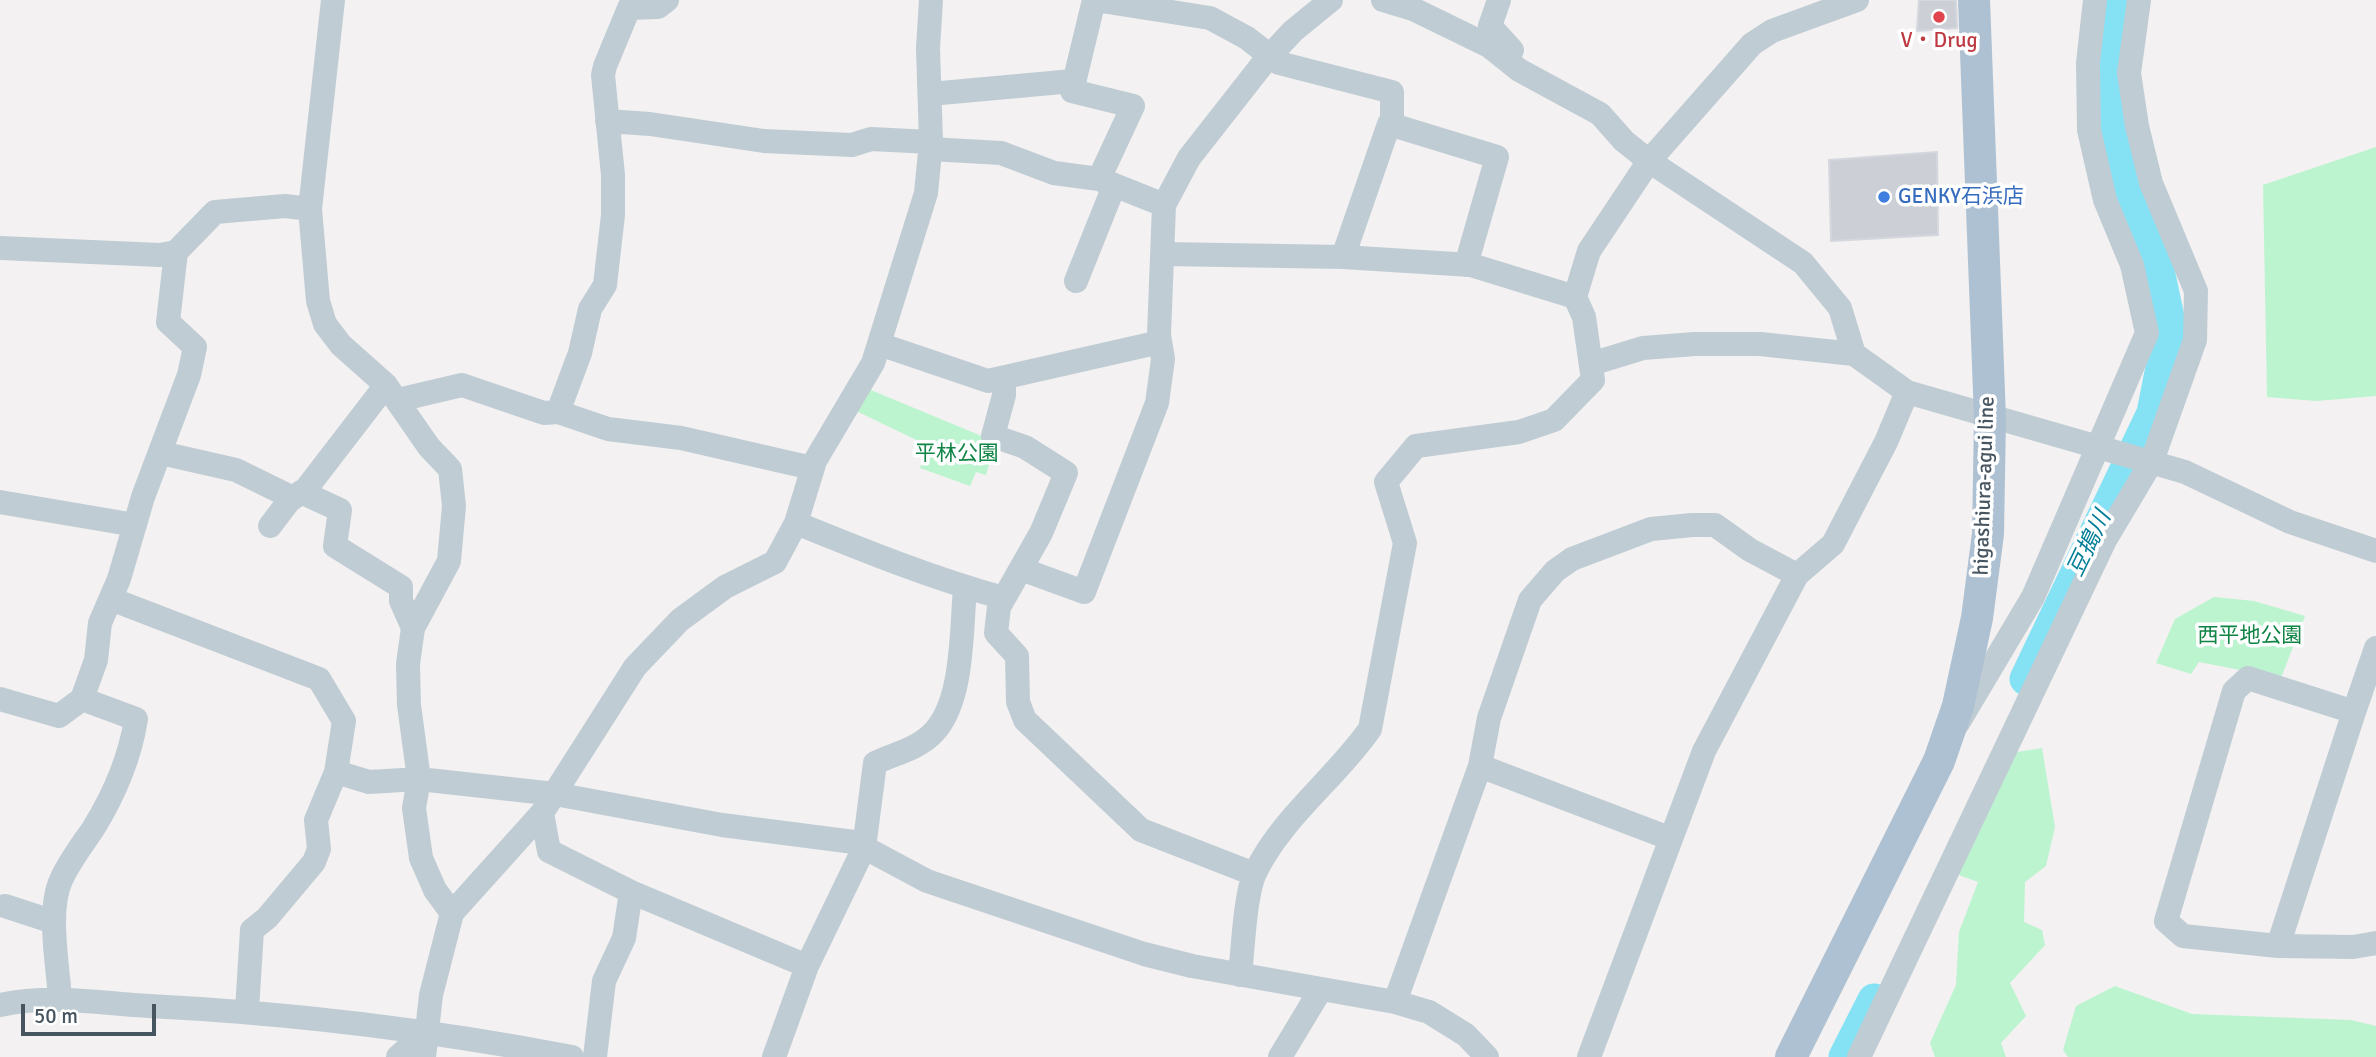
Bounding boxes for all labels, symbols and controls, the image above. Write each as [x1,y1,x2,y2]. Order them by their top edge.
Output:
marker: V・Drug [1931,9,1947,25]
place label: V・Drug [1901,28,1977,54]
place label: GENKY石浜店 [1898,184,2024,210]
marker: GENKY石浜店 [1876,189,1892,205]
street label: higashiura-agui line [1969,396,2001,576]
park label: 平林公園 [915,441,999,467]
water label: 豆搗川 [2062,507,2118,581]
park label: 西平地公園 [2198,623,2302,649]
scale bar [24,990,159,1034]
text: 50 m [34,1003,78,1029]

